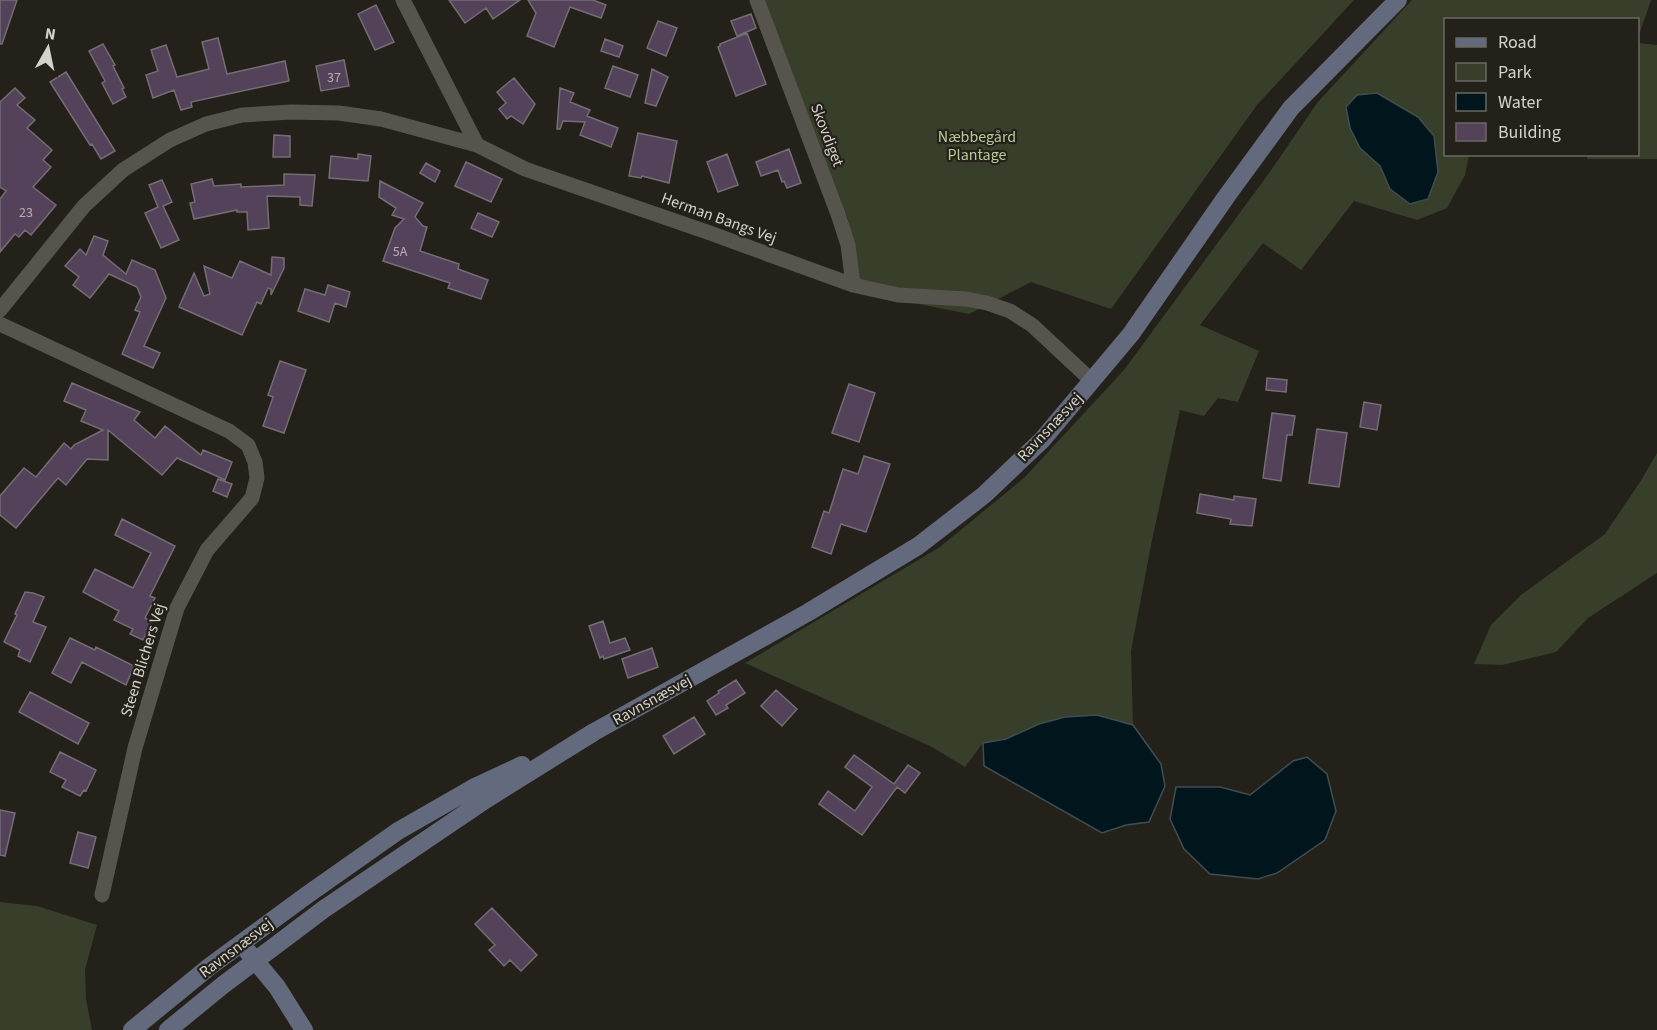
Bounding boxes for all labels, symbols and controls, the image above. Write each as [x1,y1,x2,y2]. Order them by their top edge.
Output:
north arrow [18,18,78,78]
legend [1444,18,1639,156]
text: N [43,22,57,46]
text: Road [1498,30,1537,55]
text: Park [1498,60,1532,85]
house number: 37 [327,68,341,88]
text: Water [1498,90,1542,115]
street label: Skovdiget [805,100,849,170]
text: Building [1498,120,1561,145]
park label: Næbbegård Plantage [938,126,1016,166]
street label: Herman Bangs Vej [658,187,780,249]
house number: 23 [19,203,33,223]
house number: 5A [393,242,408,262]
street label: Ravnsnæsvej [1012,388,1088,466]
street label: Steen Blichers Vej [115,600,171,720]
street label: Ravnsnæsvej [609,669,695,731]
street label: Ravnsnæsvej [195,913,277,983]

